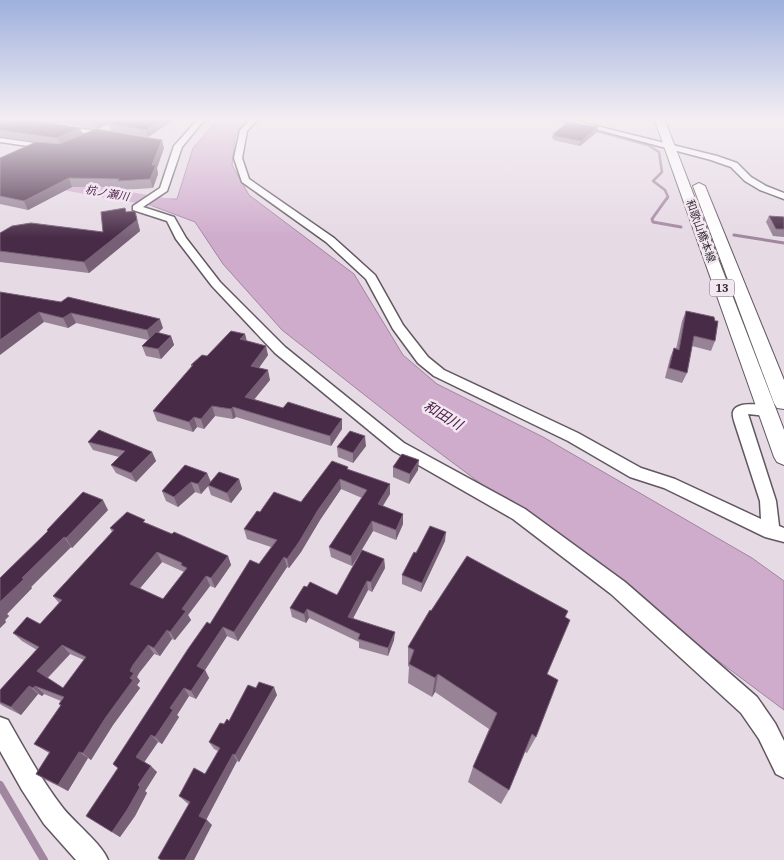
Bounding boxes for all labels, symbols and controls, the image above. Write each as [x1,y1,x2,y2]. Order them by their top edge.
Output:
water label: 杭ノ瀬川 [84,182,131,204]
street label: 和歌山橋本線 [683,198,719,264]
road number: 13 [710,280,734,296]
water label: 和田川 [420,396,467,435]

